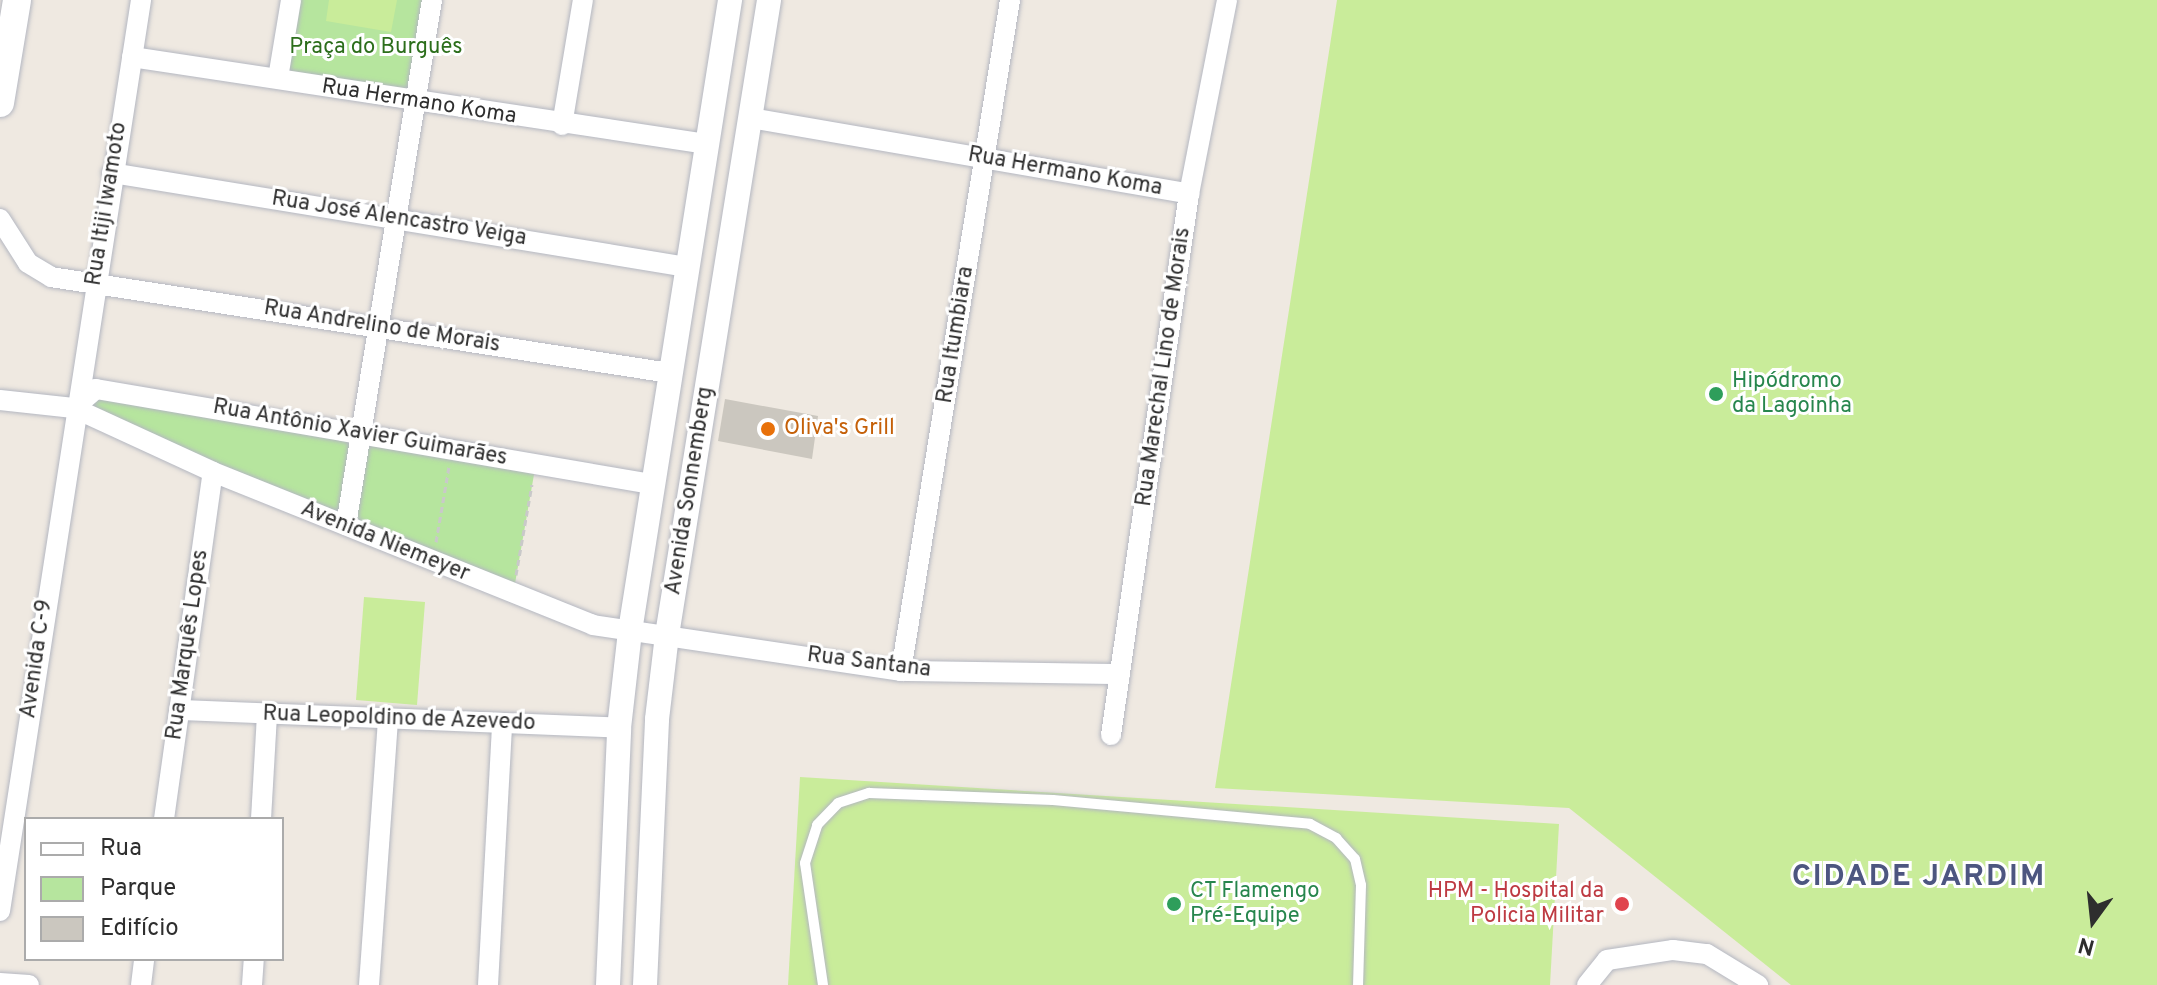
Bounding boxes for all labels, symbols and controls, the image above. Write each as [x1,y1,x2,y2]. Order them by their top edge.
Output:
park label: Praça do Burguês [289,35,463,61]
street label: Rua Hermano Koma [320,74,518,130]
street label: Rua Itiji Iwamoto [81,120,133,288]
street label: Rua Hermano Koma [966,142,1164,202]
street label: Rua José Alencastro Veiga [269,186,529,252]
street label: Rua Marechal Lino de Morais [1131,226,1197,508]
street label: Rua Itumbiara [932,265,980,405]
street label: Rua Andrelino de Morais [262,295,502,359]
place label: Hipódromo da Lagoinha [1732,368,1852,420]
street label: Avenida Sonnemberg [661,385,719,597]
marker: Hipódromo da Lagoinha [1707,385,1725,403]
street label: Rua Antônio Xavier Guimarães [210,394,510,472]
place label: Oliva's Grill [784,416,895,442]
marker: Oliva's Grill [759,420,777,438]
street label: Avenida Niemeyer [297,496,473,588]
street label: Rua Marquês Lopes [162,548,214,742]
street label: Avenida C-9 [16,598,58,720]
street label: Rua Santana [806,642,932,684]
street label: Rua Leopoldino de Azevedo [262,701,536,737]
legend [24,817,284,961]
text: Rua [100,834,142,864]
district label: CIDADE JARDIM [1792,860,2046,896]
text: Parque [100,874,176,904]
place label: CT Flamengo Pré-Equipe [1190,878,1320,930]
place label: HPM - Hospital da Policia Militar [1428,878,1604,930]
north arrow [2053,881,2133,961]
marker: HPM - Hospital da Policia Militar [1611,893,1633,915]
marker: CT Flamengo Pré-Equipe [1165,895,1183,913]
text: Edifício [100,914,179,944]
text: N [2076,930,2098,960]

